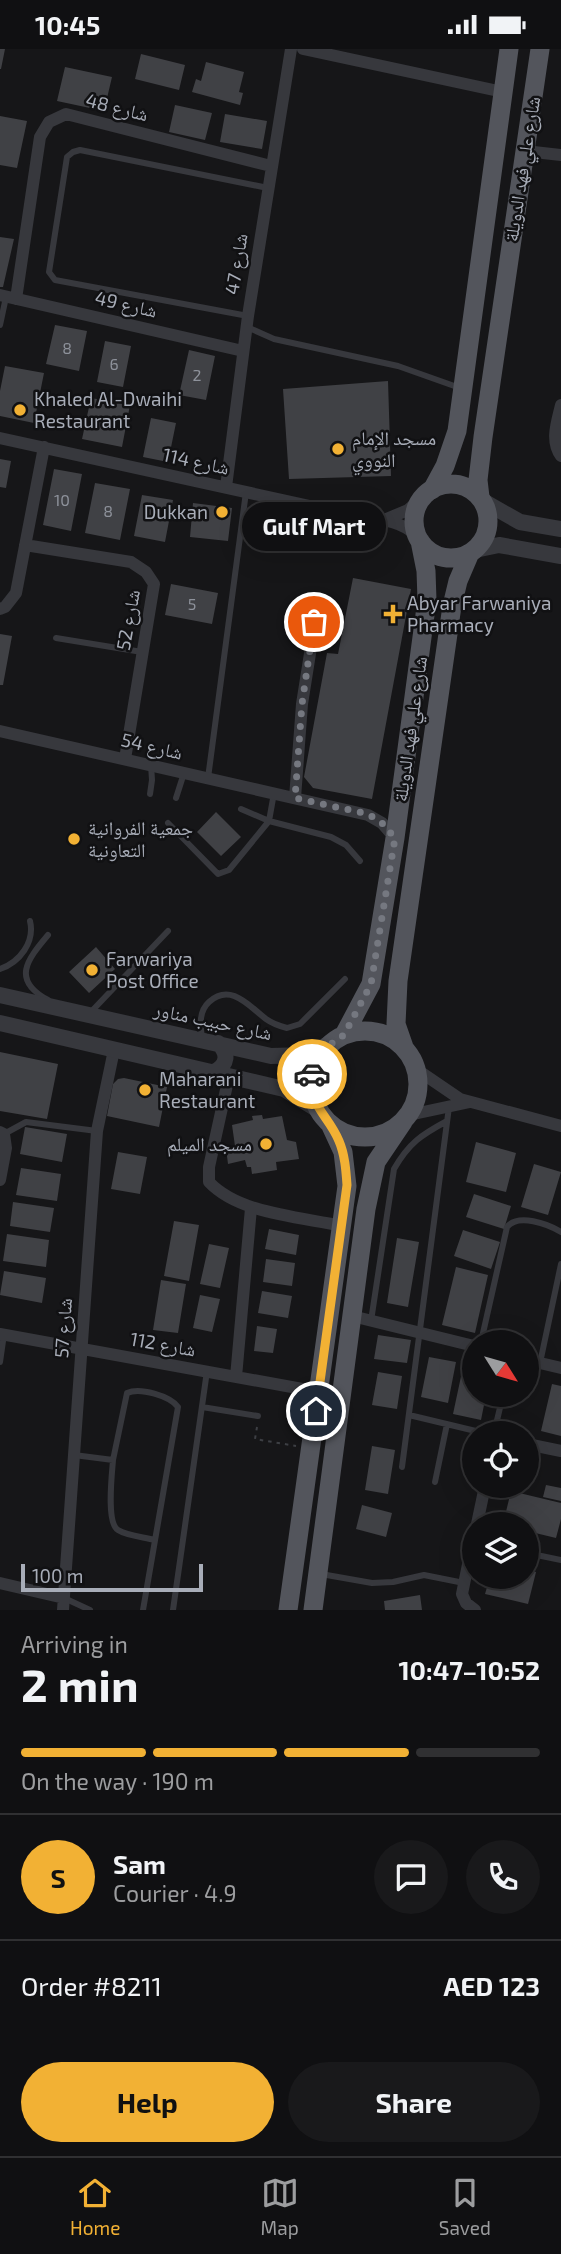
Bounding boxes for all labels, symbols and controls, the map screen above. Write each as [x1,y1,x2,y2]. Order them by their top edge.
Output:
text: 10:45 [35,9,100,40]
street label: شارع 48 [83,88,151,126]
street label: شارع علي فهد الدويلة [499,95,549,244]
street label: شارع 47 [219,232,253,296]
street label: شارع 49 [93,285,159,323]
house number: 8 [62,338,72,357]
house number: 6 [109,354,119,373]
house number: 2 [193,365,202,384]
place label: Khaled Al-Dwaihi Restaurant [34,387,182,432]
marker: Khaled Al-Dwaihi Restaurant [12,402,28,418]
place label: مسجد الإمام النووي [352,426,436,476]
marker: مسجد الإمام النووي [330,441,346,457]
street label: شارع 114 [161,442,231,480]
house number: 10 [54,490,70,509]
place label: Dukkan [144,500,208,523]
house number: 8 [103,501,113,520]
callout: Gulf Mart [242,503,386,552]
marker: Dukkan [214,504,230,520]
text: Gulf Mart [262,512,366,540]
street label: شارع 52 [111,588,145,652]
place label: Abyar Farwaniya Pharmacy [407,591,551,636]
pin [284,592,344,652]
house number: 5 [188,594,196,613]
icon: bag [295,603,333,641]
marker: Abyar Farwaniya Pharmacy [385,606,401,622]
street label: شارع علي فهد الدويلة [388,655,436,804]
street label: شارع 54 [119,727,185,765]
place label: جمعية الفروانية التعاونية [88,816,193,862]
marker: جمعية الفروانية التعاونية [66,831,82,847]
place label: Farwariya Post Office [106,947,199,992]
marker: Farwariya Post Office [84,962,100,978]
street label: شارع حبيب مناور [151,997,274,1045]
courier [277,1039,347,1109]
icon: car [293,1055,331,1093]
place label: Maharani Restaurant [159,1067,255,1112]
marker: Maharani Restaurant [137,1082,153,1098]
place label: مسجد الميلم [167,1132,252,1157]
marker: مسجد الميلم [258,1136,274,1152]
street label: شارع 57 [49,1297,77,1359]
street label: شارع 112 [128,1326,198,1362]
north arrow [462,1330,539,1407]
map controls [462,1330,539,1589]
pin [286,1381,346,1441]
icon: home [297,1392,335,1430]
button: locate [462,1421,539,1498]
button: layers [462,1512,539,1589]
scale bar [21,1561,203,1593]
text: 100 m [32,1564,83,1587]
text: Arriving in [21,1630,128,1658]
text: 10:47–10:52 [398,1654,540,1685]
text: 2 min [21,1656,139,1711]
text: On the way · 190 m [21,1767,214,1795]
button: chat [374,1840,448,1914]
button: phone [466,1840,540,1914]
text: Sam [113,1848,166,1879]
text: S [50,1862,66,1893]
text: Courier · 4.9 [113,1879,237,1907]
text: Order #8211 [21,1970,162,2001]
text: AED 123 [444,1970,540,2001]
button: Help [21,2062,274,2142]
button: Share [288,2062,540,2142]
tab: Home [70,2174,120,2239]
tab: Map [261,2174,299,2239]
tab: Saved [439,2174,491,2239]

